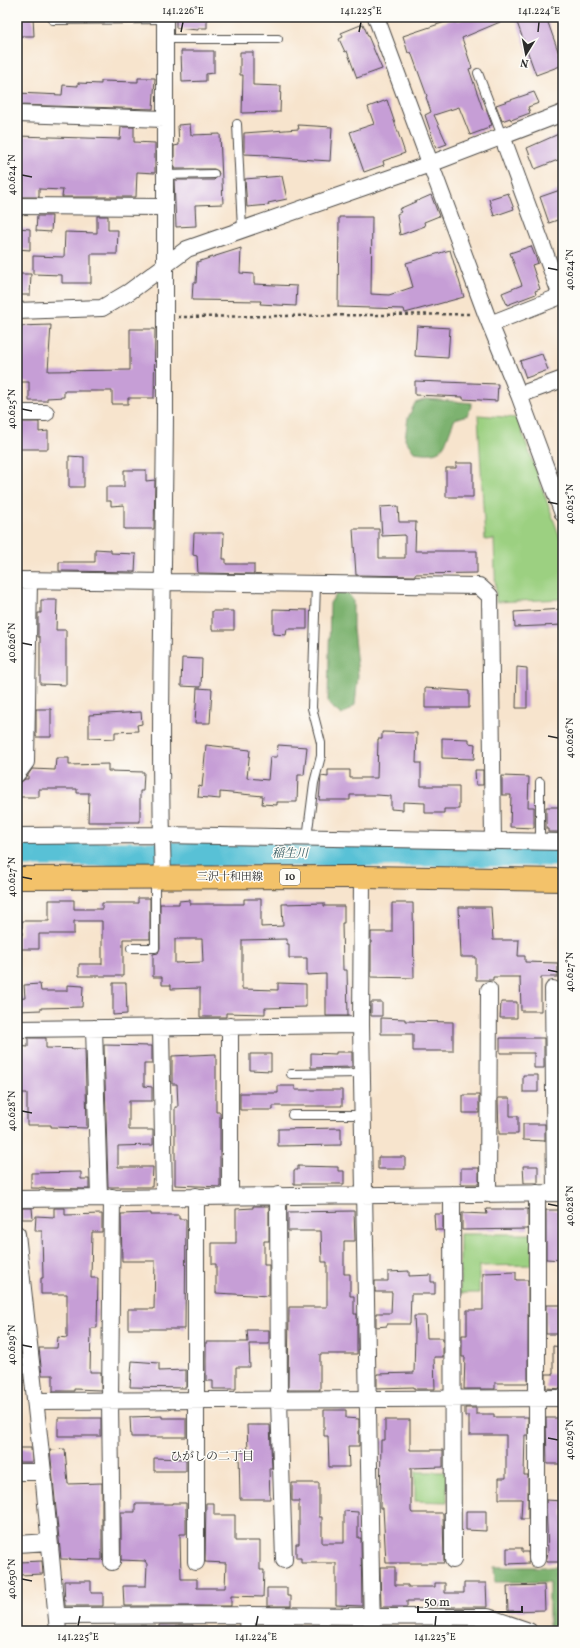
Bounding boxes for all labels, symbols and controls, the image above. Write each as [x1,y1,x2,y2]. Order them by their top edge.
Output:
text: 141.226°E [162,4,204,18]
text: 141.225°E [340,4,382,18]
text: 141.224°E [518,4,560,18]
north arrow [506,34,546,74]
text: N [519,54,530,70]
text: 40.624°N [5,154,19,196]
text: 40.624°N [563,249,577,291]
text: 40.625°N [5,388,19,429]
text: 40.625°N [563,483,577,524]
text: 40.626°N [5,622,19,663]
text: 40.626°N [563,717,577,758]
water label: 稲生川 [272,846,310,862]
text: 40.627°N [5,856,19,897]
road number: 10 [280,869,300,885]
street label: 三沢十和田線 [197,870,263,885]
text: 40.627°N [563,951,577,992]
text: 40.628°N [5,1090,19,1131]
text: 40.628°N [563,1185,577,1226]
text: 40.629°N [5,1324,19,1365]
text: 40.629°N [563,1419,577,1460]
district label: ひがしの二丁目 [170,1449,254,1465]
text: 40.630°N [5,1558,19,1599]
scale bar [418,1588,522,1614]
text: 50 m [424,1595,450,1611]
text: 141.225°E [57,1630,99,1644]
text: 141.224°E [235,1630,277,1644]
text: 141.223°E [414,1630,456,1644]

